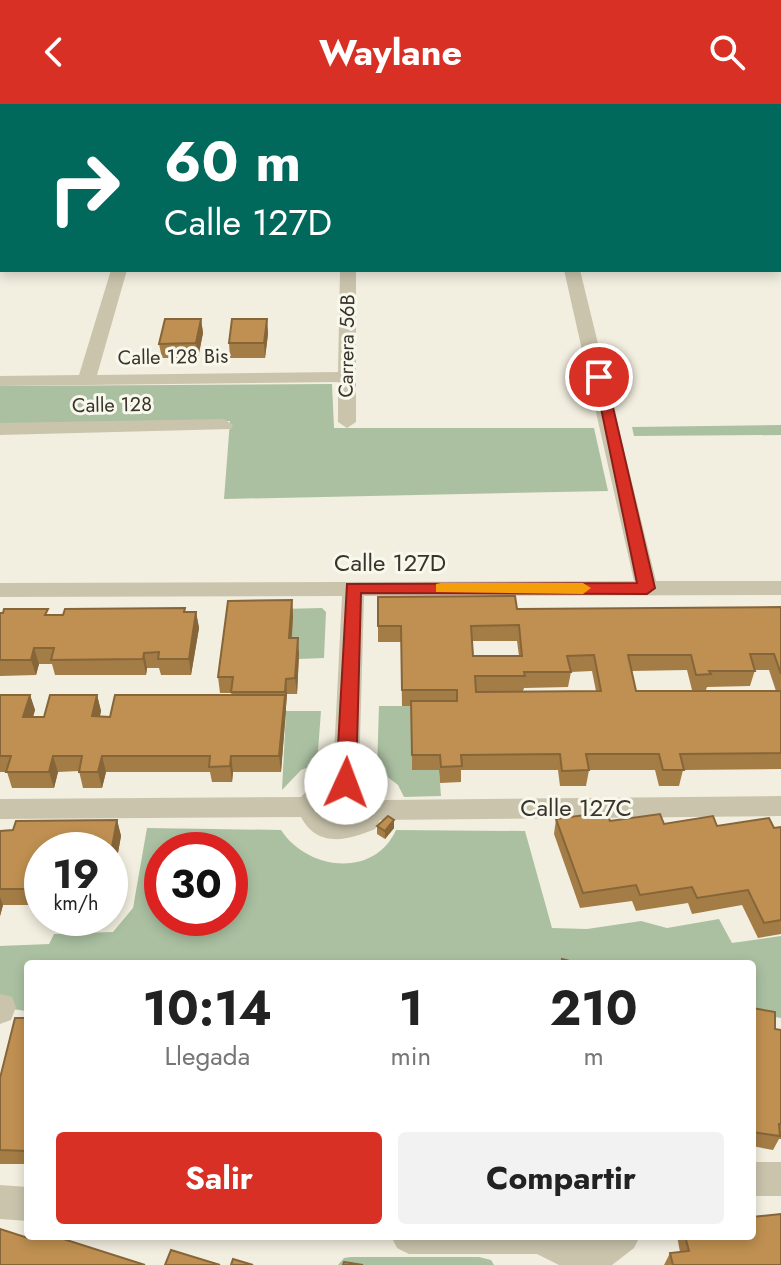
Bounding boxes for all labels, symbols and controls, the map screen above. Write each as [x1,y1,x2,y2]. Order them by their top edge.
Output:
text: Waylane [319,26,462,78]
icon: back [32,30,76,74]
icon: search [705,30,749,74]
text: 60 m [164,121,301,202]
icon: right [32,136,136,240]
text: Calle 127D [164,196,332,248]
street label: Carrera 56B [332,294,362,398]
street label: Calle 128 Bis [117,342,229,372]
pin [565,343,633,411]
icon: arrive [577,355,621,399]
street label: Calle 128 [72,390,152,420]
street label: Calle 127D [334,545,446,580]
position arrow [304,741,388,825]
street label: Calle 127C [520,790,632,825]
speed limit sign: 30 [144,832,248,936]
text: 19 [52,845,100,903]
text: km/h [53,889,99,918]
text: 10:14 [142,974,272,1043]
text: 1 [399,974,423,1043]
text: 210 [550,974,637,1043]
text: Llegada [164,1037,250,1075]
text: min [391,1037,431,1075]
text: m [583,1037,604,1075]
button: Salir [56,1132,382,1224]
button: Compartir [398,1132,724,1224]

